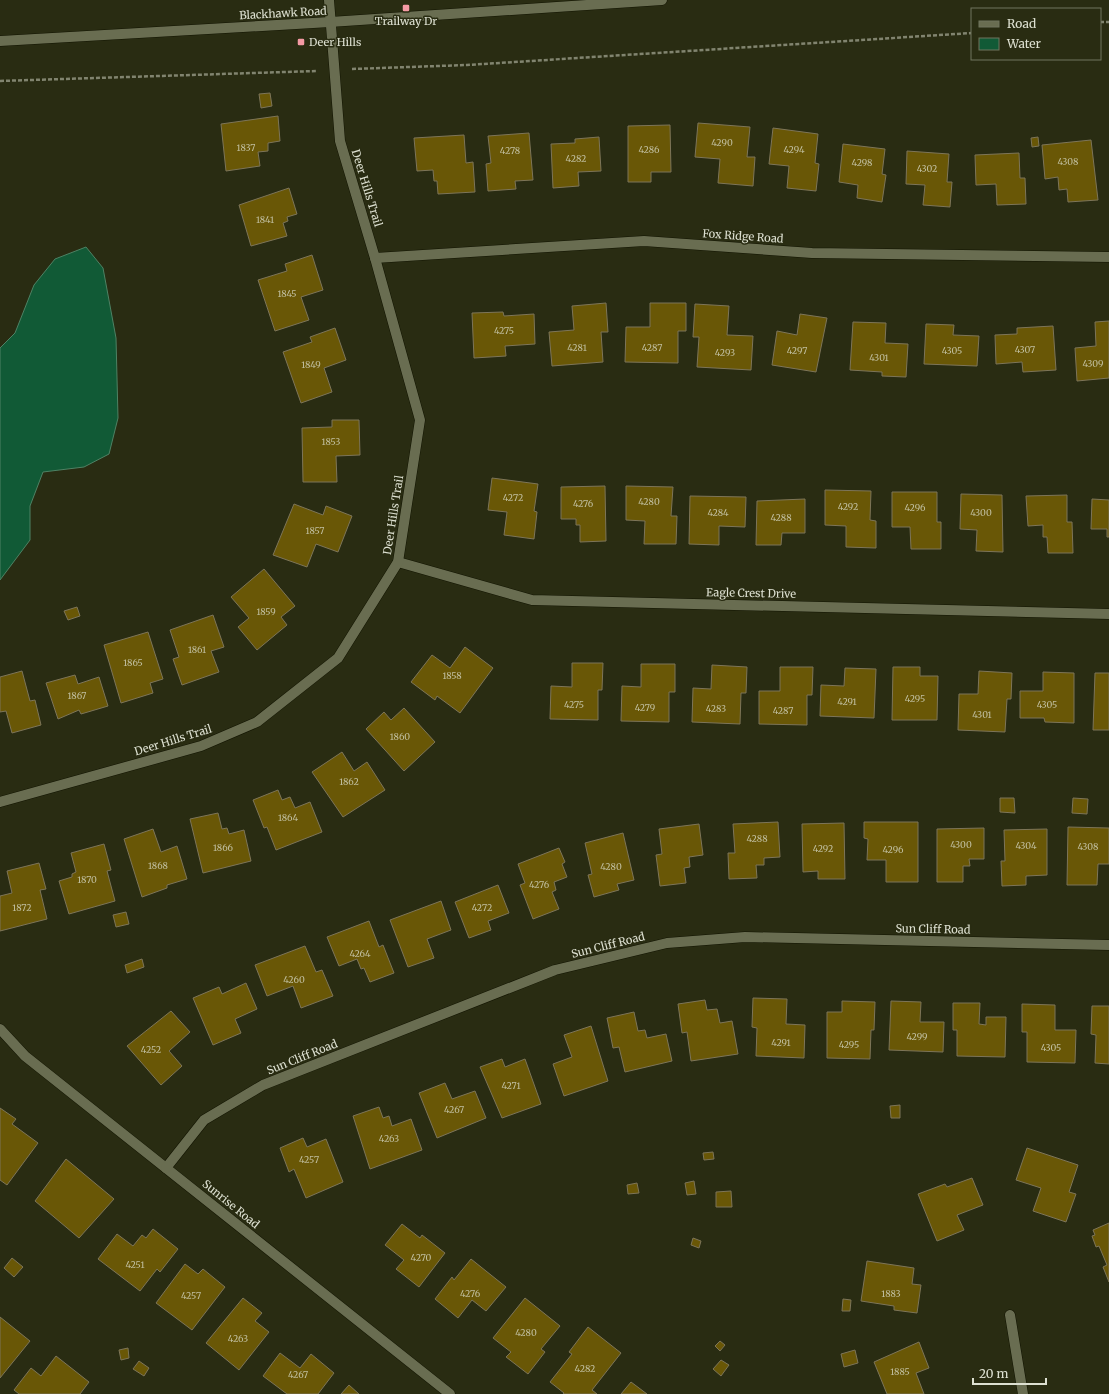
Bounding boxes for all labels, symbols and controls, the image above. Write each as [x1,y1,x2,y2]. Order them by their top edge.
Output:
marker: Trailway Dr [401,3,411,13]
street label: Blackhawk Road [239,4,327,22]
legend [971,8,1101,60]
place label: Trailway Dr [375,14,437,28]
text: Road [1007,16,1036,31]
place label: Deer Hills [309,35,361,49]
text: Water [1006,36,1042,51]
marker: Deer Hills [296,37,306,47]
house number: 4290 [711,137,733,148]
house number: 1837 [237,142,255,153]
house number: 4286 [638,144,660,155]
house number: 4294 [784,144,805,155]
house number: 4278 [500,145,520,156]
street label: Deer Hills Trail [349,148,386,229]
house number: 4282 [566,153,586,164]
house number: 4308 [1058,156,1078,167]
house number: 4298 [852,157,872,168]
house number: 4302 [917,163,937,174]
house number: 1841 [256,214,274,225]
street label: Fox Ridge Road [702,226,784,246]
house number: 1845 [277,288,297,299]
house number: 4275 [494,325,514,336]
house number: 4281 [567,342,587,353]
house number: 4287 [642,342,662,353]
house number: 4307 [1015,344,1035,355]
house number: 4297 [787,345,807,356]
house number: 4305 [942,345,962,356]
house number: 4293 [715,347,735,358]
house number: 4301 [869,352,889,363]
house number: 4309 [1082,358,1104,369]
house number: 1849 [301,359,321,370]
house number: 1853 [322,436,340,447]
street label: Deer Hills Trail [380,474,406,556]
house number: 4272 [503,492,523,503]
house number: 4280 [638,496,660,507]
house number: 4276 [573,498,594,509]
house number: 4292 [838,501,858,512]
house number: 4296 [904,502,926,513]
house number: 4284 [707,507,729,518]
house number: 4300 [970,507,992,518]
house number: 4288 [770,512,792,523]
house number: 1857 [306,525,324,536]
street label: Eagle Crest Drive [706,585,796,601]
house number: 1859 [256,606,276,617]
house number: 1861 [188,644,206,655]
house number: 1865 [123,657,143,668]
house number: 1858 [442,670,462,681]
house number: 1867 [68,690,87,701]
house number: 4295 [905,693,925,704]
house number: 4291 [837,696,857,707]
house number: 4275 [564,699,584,710]
house number: 4305 [1037,699,1057,710]
house number: 4279 [635,702,655,713]
house number: 4283 [706,703,726,714]
house number: 4287 [773,705,793,716]
house number: 4301 [972,709,992,720]
street label: Deer Hills Trail [133,721,214,758]
house number: 1860 [390,731,410,742]
house number: 1862 [339,776,359,787]
house number: 1864 [278,812,299,823]
house number: 4288 [746,833,768,844]
house number: 4300 [950,839,972,850]
house number: 4304 [1015,840,1037,851]
house number: 4308 [1078,841,1098,852]
house number: 1866 [213,842,234,853]
house number: 4292 [813,843,833,854]
house number: 4296 [882,844,904,855]
house number: 1868 [148,860,168,871]
house number: 4280 [600,861,622,872]
house number: 1870 [77,874,97,885]
house number: 4276 [529,879,550,890]
house number: 1872 [12,902,32,913]
house number: 4272 [472,902,492,913]
street label: Sun Cliff Road [895,921,971,937]
street label: Sun Cliff Road [570,929,646,961]
house number: 4264 [349,948,371,959]
house number: 4260 [283,974,305,985]
house number: 4299 [906,1031,928,1042]
street label: Sun Cliff Road [265,1036,340,1078]
house number: 4291 [771,1037,791,1048]
house number: 4295 [839,1039,859,1050]
house number: 4305 [1041,1042,1061,1053]
house number: 4252 [141,1044,161,1055]
house number: 4271 [501,1080,521,1091]
house number: 4267 [444,1104,464,1115]
house number: 4263 [379,1133,399,1144]
house number: 4257 [299,1154,319,1165]
street label: Sunrise Road [200,1177,263,1232]
house number: 4270 [411,1252,432,1263]
house number: 4251 [126,1259,144,1270]
house number: 4276 [460,1288,481,1299]
house number: 1883 [881,1288,901,1299]
house number: 4257 [181,1290,201,1301]
house number: 4280 [515,1327,537,1338]
house number: 4263 [228,1333,248,1344]
scale bar [973,1360,1046,1386]
house number: 4282 [575,1363,595,1374]
house number: 1885 [890,1366,910,1377]
text: 20 m [979,1366,1008,1381]
house number: 4267 [288,1369,308,1380]

